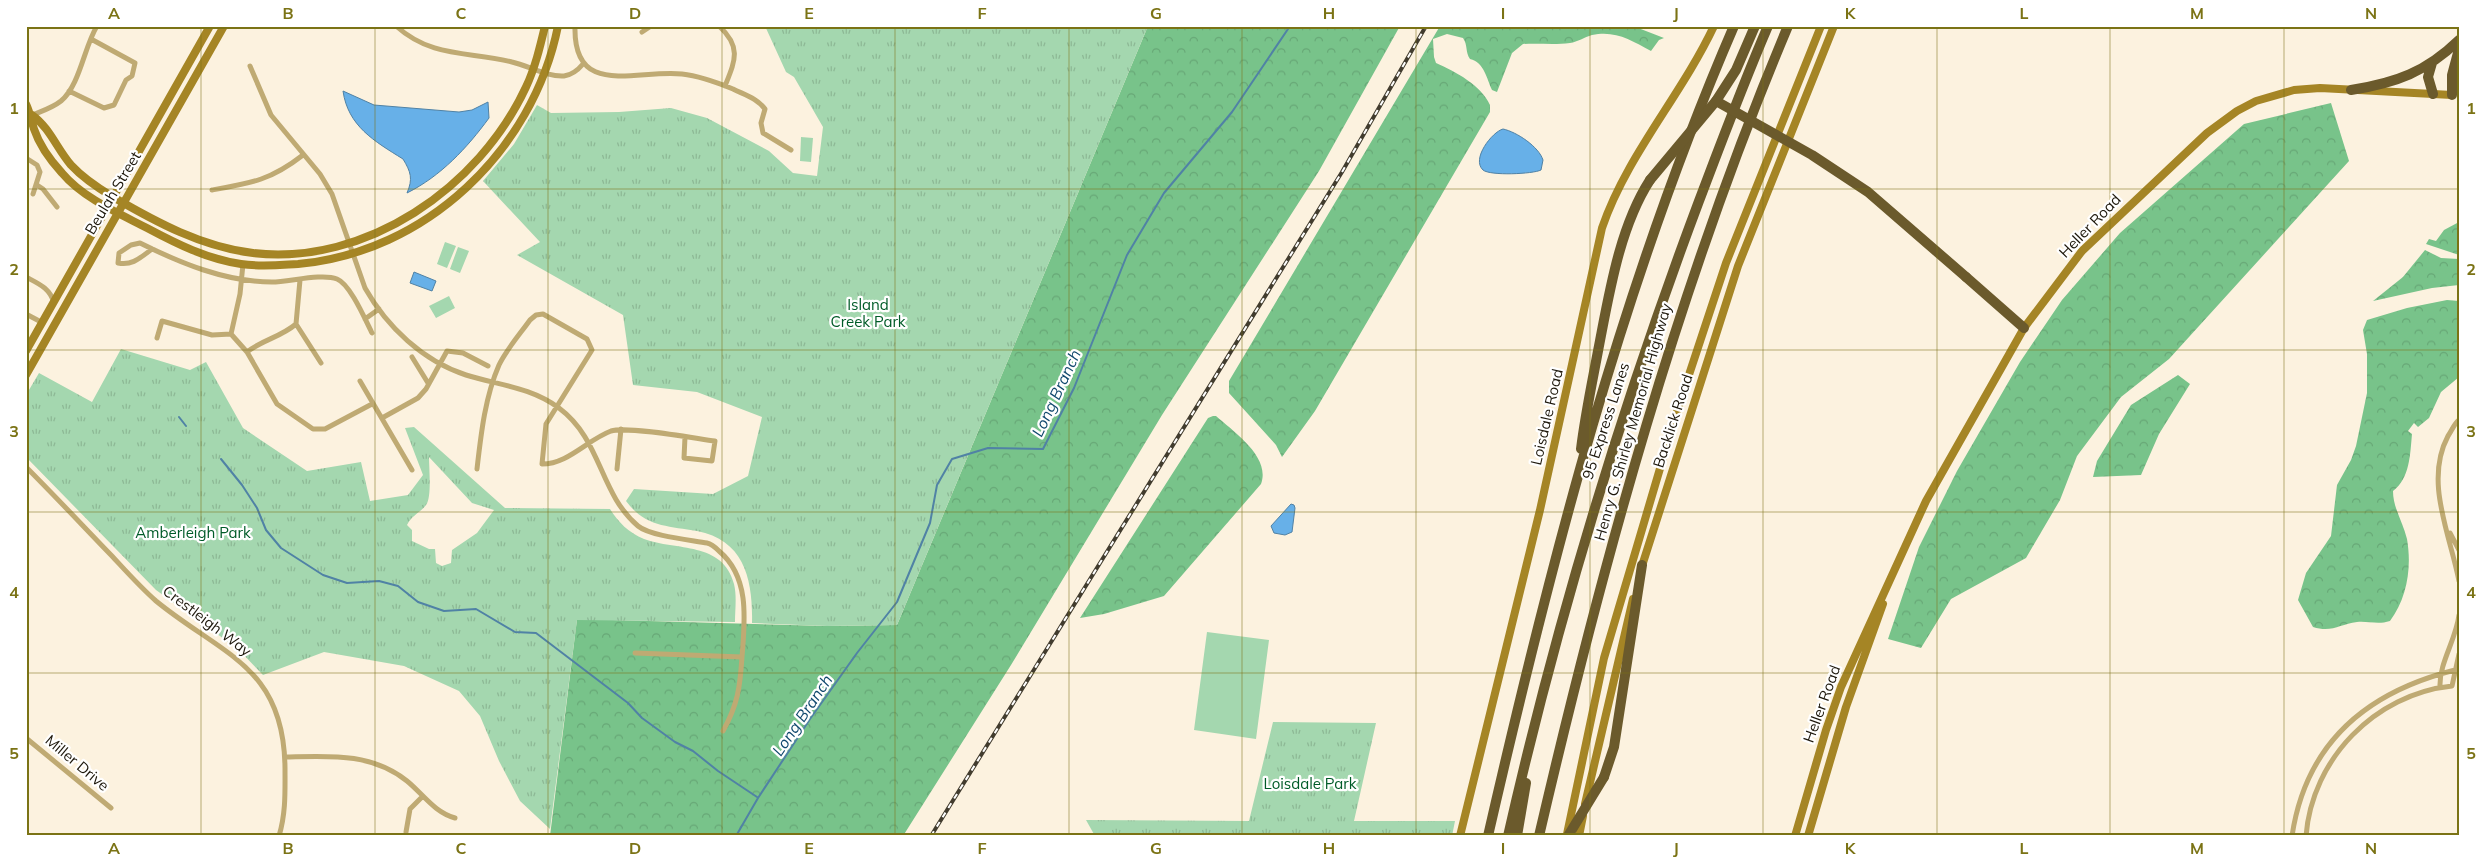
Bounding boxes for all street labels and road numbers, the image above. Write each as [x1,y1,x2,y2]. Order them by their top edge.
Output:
street label: Beulah Street [80,148,145,238]
street label: Heller Road [2055,190,2125,261]
street label: Henry G. Shirley Memorial Highway [1589,301,1676,543]
street label: 95 Express Lanes [1578,360,1633,482]
street label: Loisdale Road [1526,367,1567,467]
street label: Backlick Road [1648,372,1697,470]
street label: Crestleigh Way [159,581,255,660]
street label: Heller Road [1799,662,1844,745]
street label: Miller Drive [42,730,113,795]

